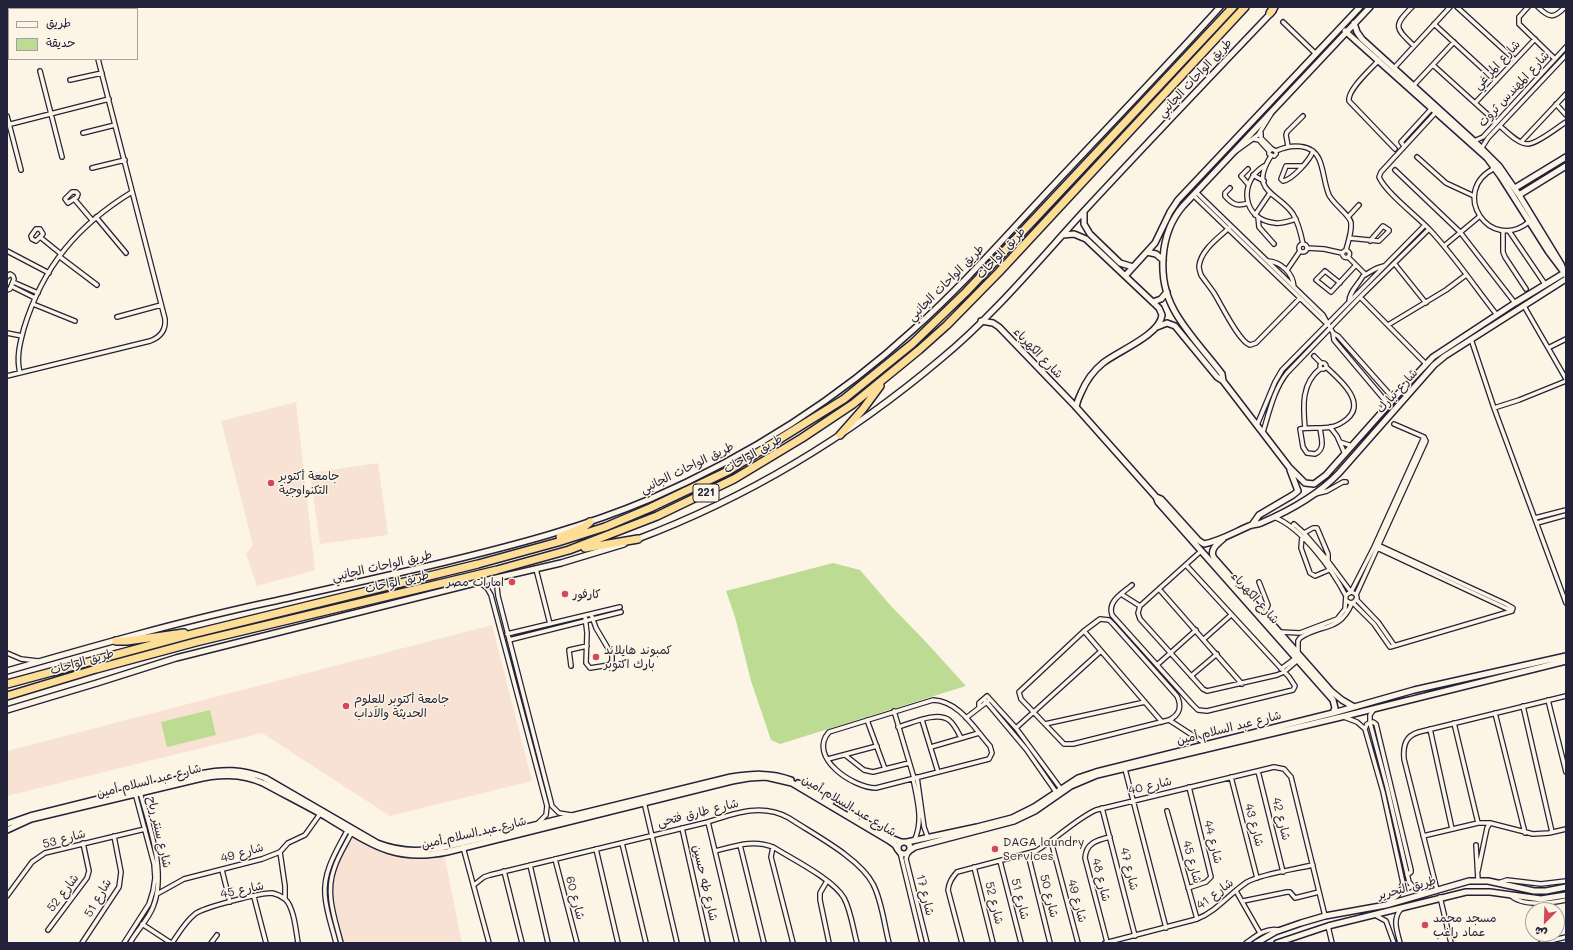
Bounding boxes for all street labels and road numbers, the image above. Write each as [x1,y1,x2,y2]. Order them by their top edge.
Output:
street label: طريق الواحات الجانبي [1155,36,1235,120]
street label: شارع المراغي [1471,37,1523,93]
street label: شارع المهندس ثروت [1475,48,1553,130]
street label: طريق الواحات [973,224,1029,282]
street label: طريق الواحات الجانبي [905,242,987,324]
street label: شارع الكهرباء [1010,325,1066,381]
street label: شارع تبارك [1373,366,1421,416]
street label: طريق الواحات [721,431,785,477]
street label: طريق الواحات الجانبي [638,439,736,497]
road number: 221 [693,484,719,502]
street label: طريق الواحات الجانبي [331,547,433,585]
street label: طريق الواحات [363,568,431,596]
street label: شارع الكهرباء [1228,569,1282,627]
street label: طريق الواحات [49,646,115,678]
street label: شارع عبد السلام أمين [1175,708,1283,748]
street label: شارع عبد السلام أمين [95,761,203,801]
street label: شارع عبد السلام أمين [799,772,899,840]
street label: شارع 40 [1127,774,1173,798]
street label: شارع سنتر رباح [144,795,174,869]
street label: شارع طارق فتحى [656,796,740,830]
street label: شارع 42 [1269,796,1293,842]
street label: شارع 43 [1241,802,1267,848]
street label: شارع عبد السلام أمين [420,814,528,852]
street label: شارع 44 [1201,819,1225,865]
street label: شارع 53 [41,826,87,852]
street label: شارع 45 [1179,839,1205,885]
street label: شارع 49 [219,840,265,866]
street label: شارع طه حسين [689,844,721,922]
street label: شارع 47 [1117,846,1141,892]
street label: شارع 48 [1089,857,1113,903]
street label: شارع 52 [44,871,82,915]
street label: شارع 17 [913,873,937,917]
street label: شارع 50 [1037,873,1061,919]
street label: طريق التحرير [1376,873,1438,903]
street label: شارع 60 [562,875,588,921]
street label: شارع 51 [81,876,115,920]
street label: شارع 41 [1194,876,1236,912]
street label: شارع 51 [1008,877,1032,921]
street label: شارع 45 [219,878,265,902]
street label: شارع 49 [1064,878,1090,924]
street label: شارع 52 [982,880,1006,926]

